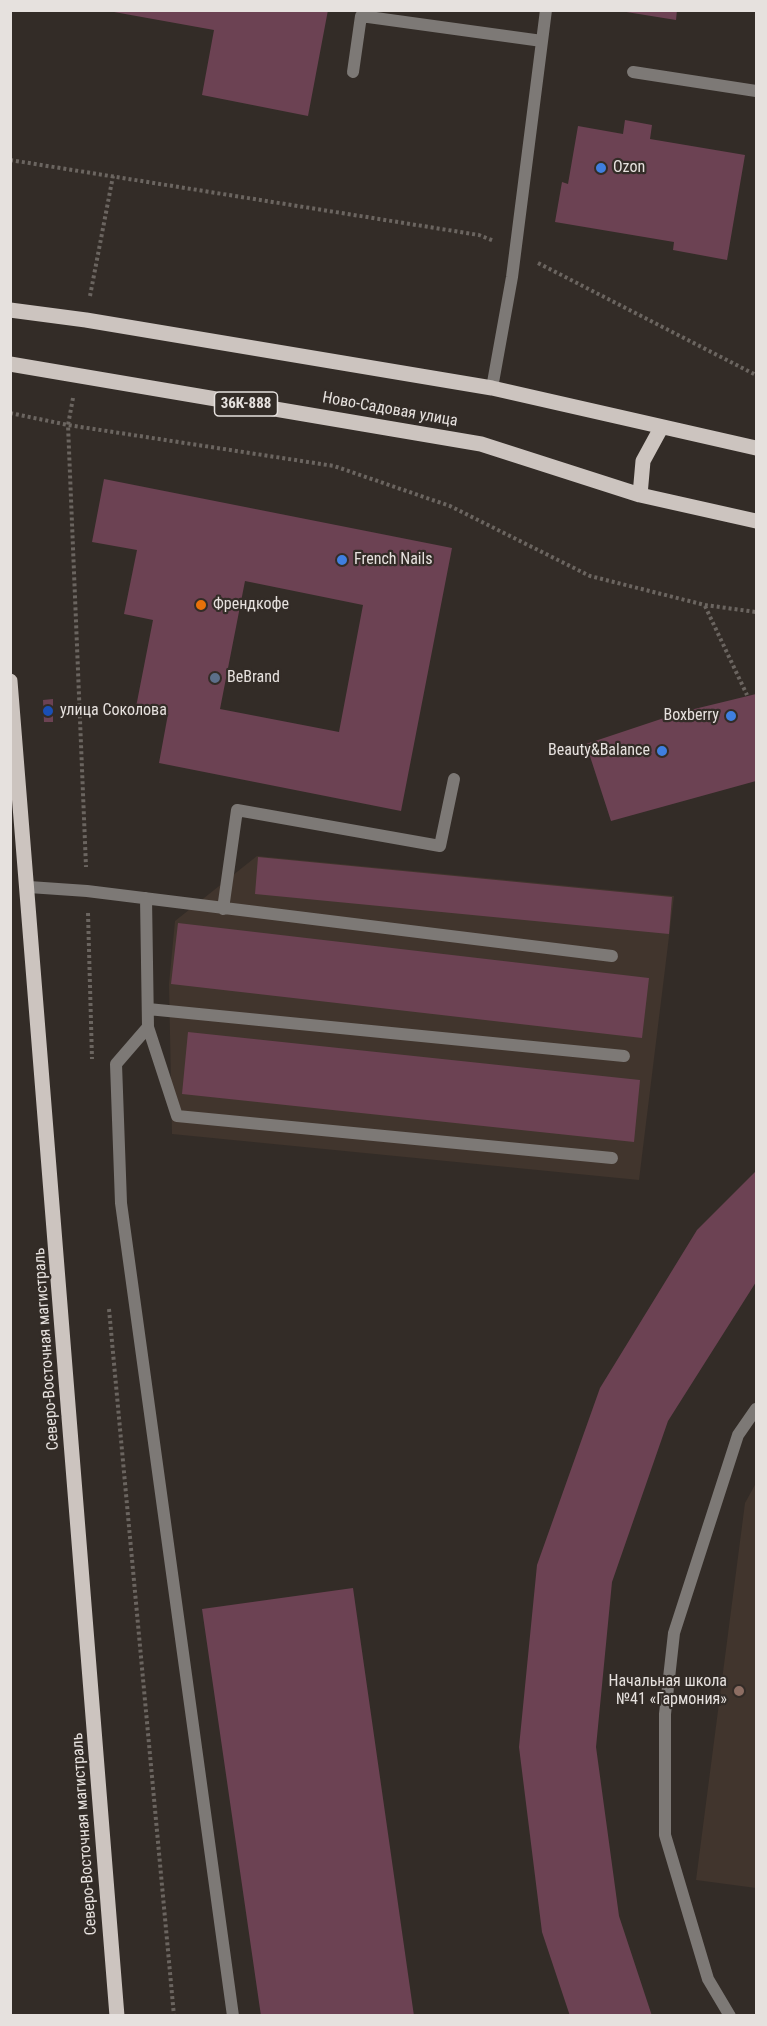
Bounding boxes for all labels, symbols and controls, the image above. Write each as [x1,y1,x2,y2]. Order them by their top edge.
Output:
place label: Ozon [613,158,645,178]
marker: Ozon [594,161,608,175]
street label: Ново-Садовая улица [321,389,459,431]
road number: 36К-888 [214,392,278,416]
place label: French Nails [354,550,432,570]
marker: French Nails [335,553,349,567]
place label: Френдкофе [213,595,289,615]
marker: Френдкофе [194,598,208,612]
place label: BeBrand [227,668,280,688]
marker: BeBrand [208,671,222,685]
place label: улица Соколова [60,701,167,721]
marker: улица Соколова [41,704,55,718]
place label: Boxberry [663,706,719,726]
marker: Boxberry [724,709,738,723]
place label: Beauty&Balance [548,741,650,761]
marker: Beauty&Balance [655,744,669,758]
street label: Северо-Восточная магистраль [30,1247,64,1451]
place label: Начальная школа №41 «Гармония» [609,1672,727,1710]
marker: Начальная школа №41 «Гармония» [732,1684,746,1698]
street label: Северо-Восточная магистраль [68,1732,102,1936]

